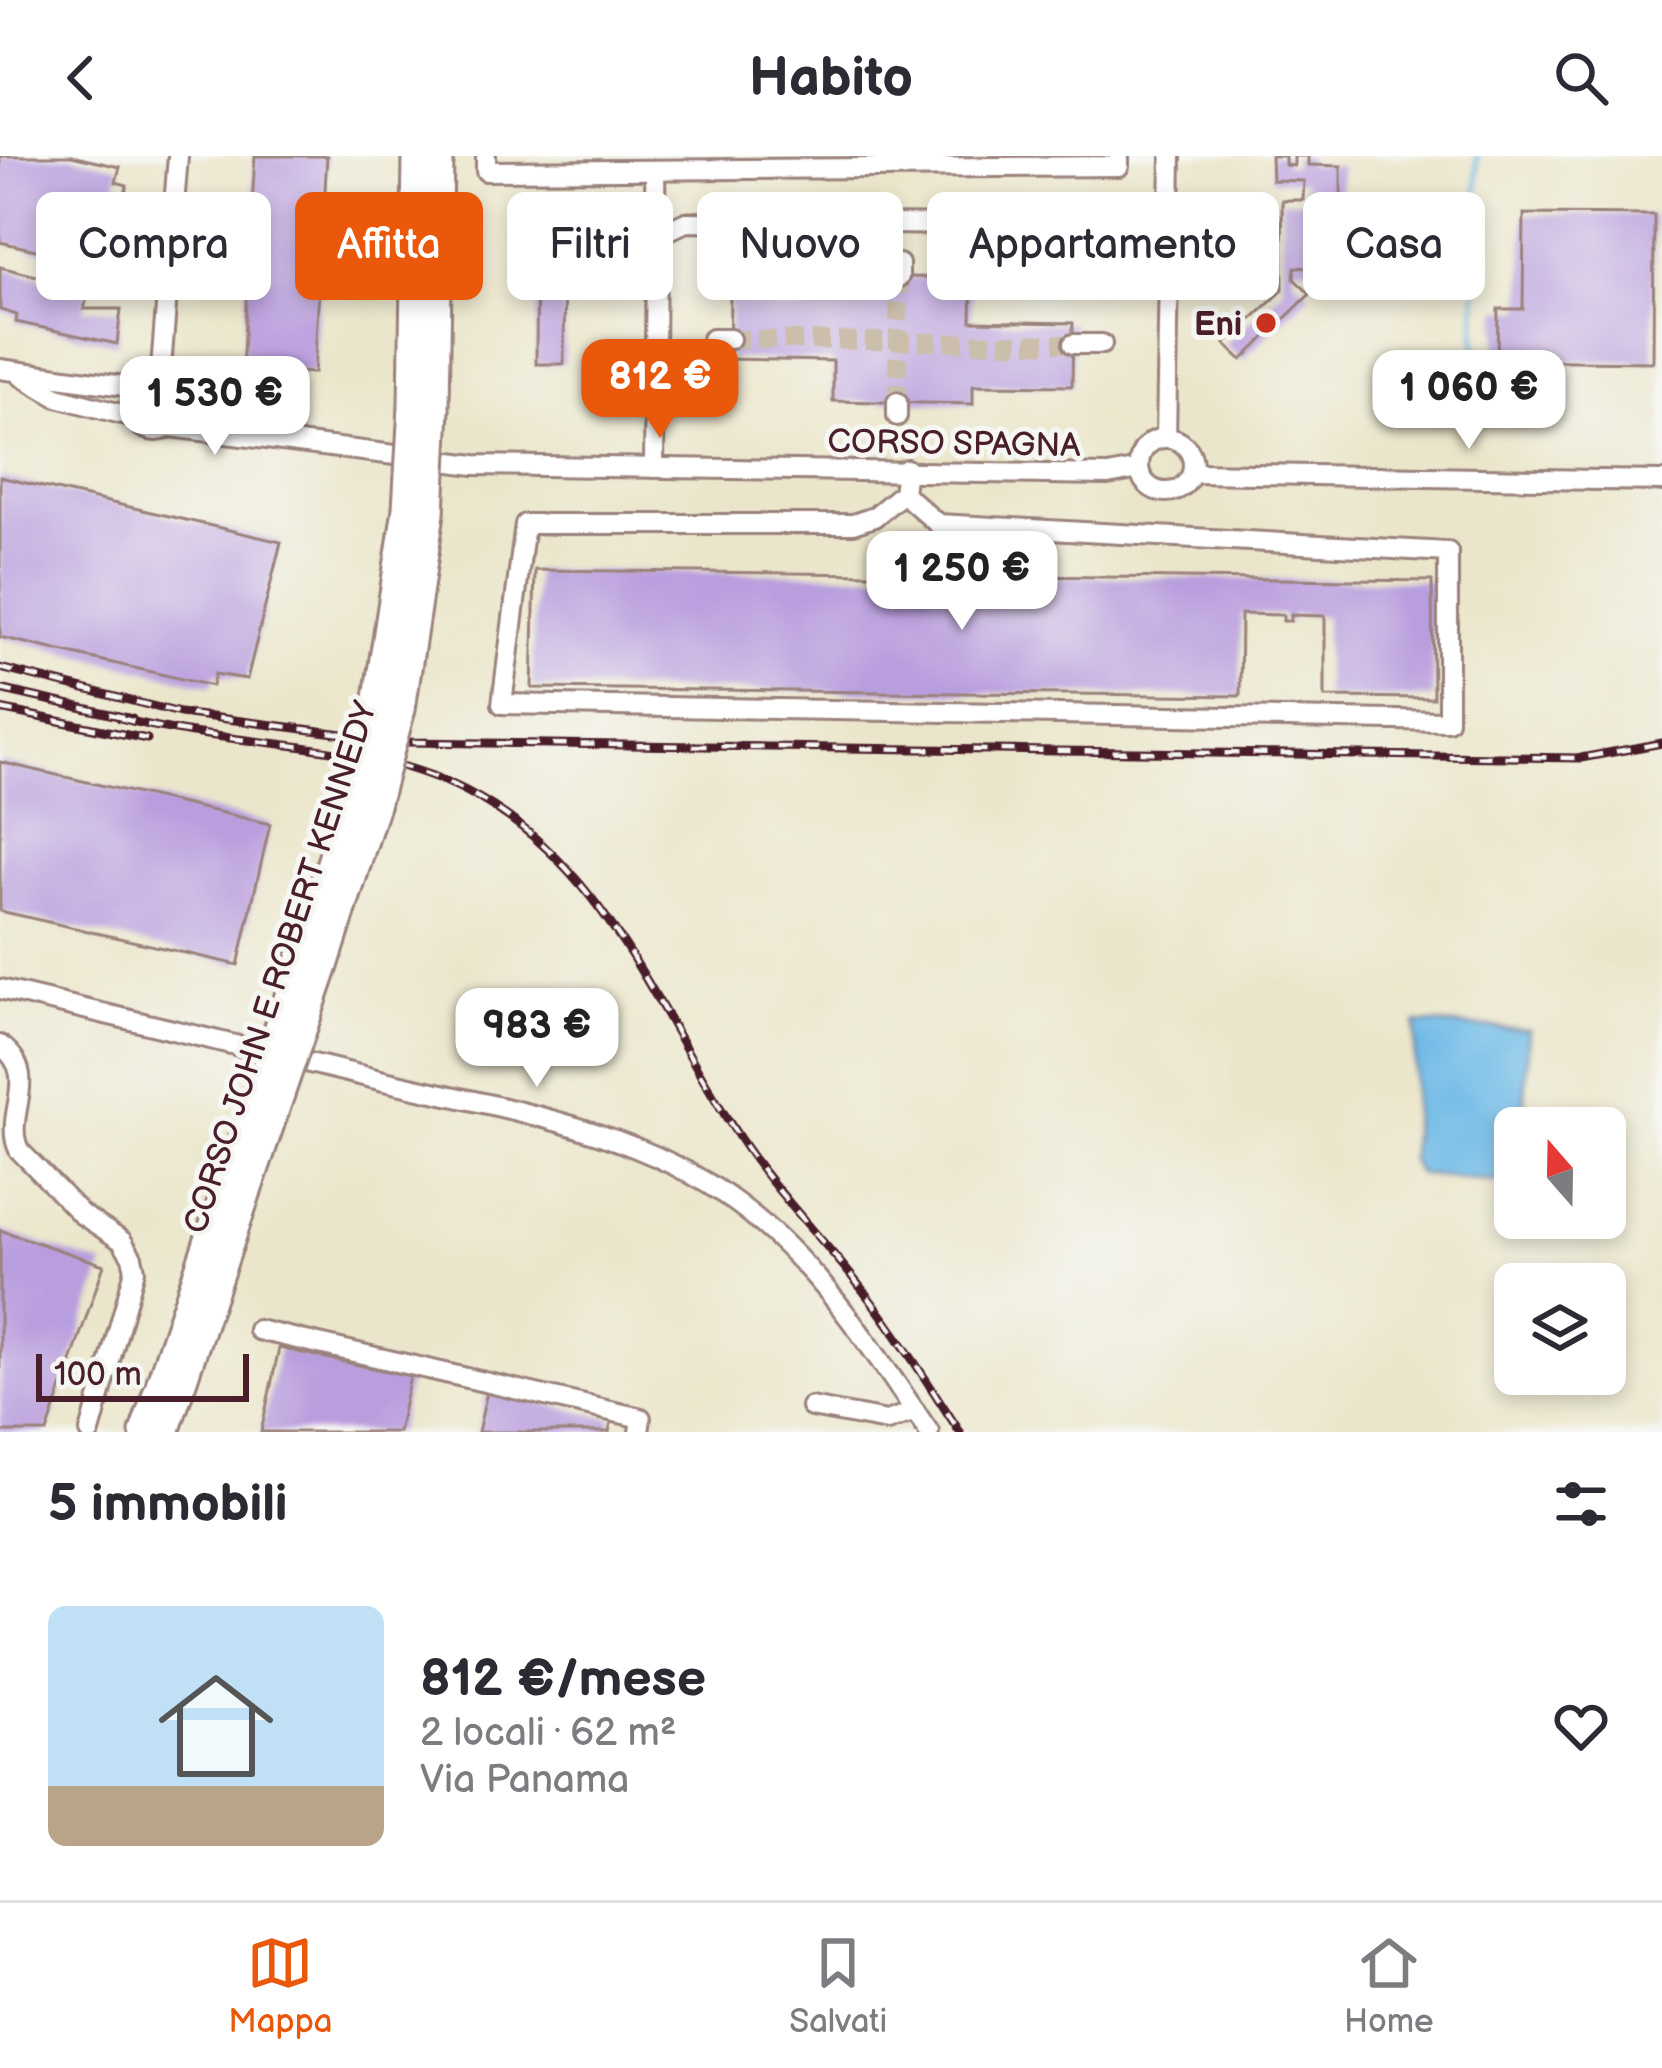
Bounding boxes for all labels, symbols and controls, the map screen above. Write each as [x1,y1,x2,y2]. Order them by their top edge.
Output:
icon: back [48,45,114,111]
icon: search [1548,45,1614,111]
text: Habito [749,46,913,111]
chip: Compra [36,192,271,300]
chip: Affitta [295,192,483,300]
chip: Filtri [507,192,673,300]
chip: Nuovo [697,192,903,300]
chip: Appartamento [927,192,1279,300]
chip: Casa [1303,192,1485,300]
place label: Eni [1194,305,1242,345]
marker: Eni [1253,310,1279,336]
pin: 812 € [576,339,744,441]
pin: 1 060 € [1358,350,1580,452]
text: 812 € [608,354,712,401]
pin: 1 530 € [104,356,326,458]
text: 1 060 € [1399,365,1539,412]
text: 1 530 € [147,371,283,418]
street label: CORSO SPAGNA [827,422,1082,466]
pin: 1 250 € [851,531,1073,633]
text: 1 250 € [893,546,1031,593]
street label: CORSO JOHN E ROBERT KENNEDY [176,696,386,1239]
pin: 983 € [453,988,621,1090]
text: 983 € [482,1003,592,1050]
north arrow [1494,1107,1626,1239]
map controls [1494,1107,1626,1395]
button: layers [1494,1263,1626,1395]
scale bar [36,1348,249,1401]
text: 100 m [54,1355,142,1395]
icon: filters [1548,1471,1614,1537]
text: 5 immobili [48,1474,288,1535]
text: 812 €/mese [420,1649,706,1710]
icon: home [144,1654,288,1798]
icon: heart [1548,1693,1614,1759]
text: 2 locali · 62 m² [420,1710,677,1757]
text: Via Panama [420,1757,629,1804]
tab: Mappa [228,1930,332,2042]
tab: Salvati [789,1930,887,2042]
tab: Home [1344,1930,1434,2042]

